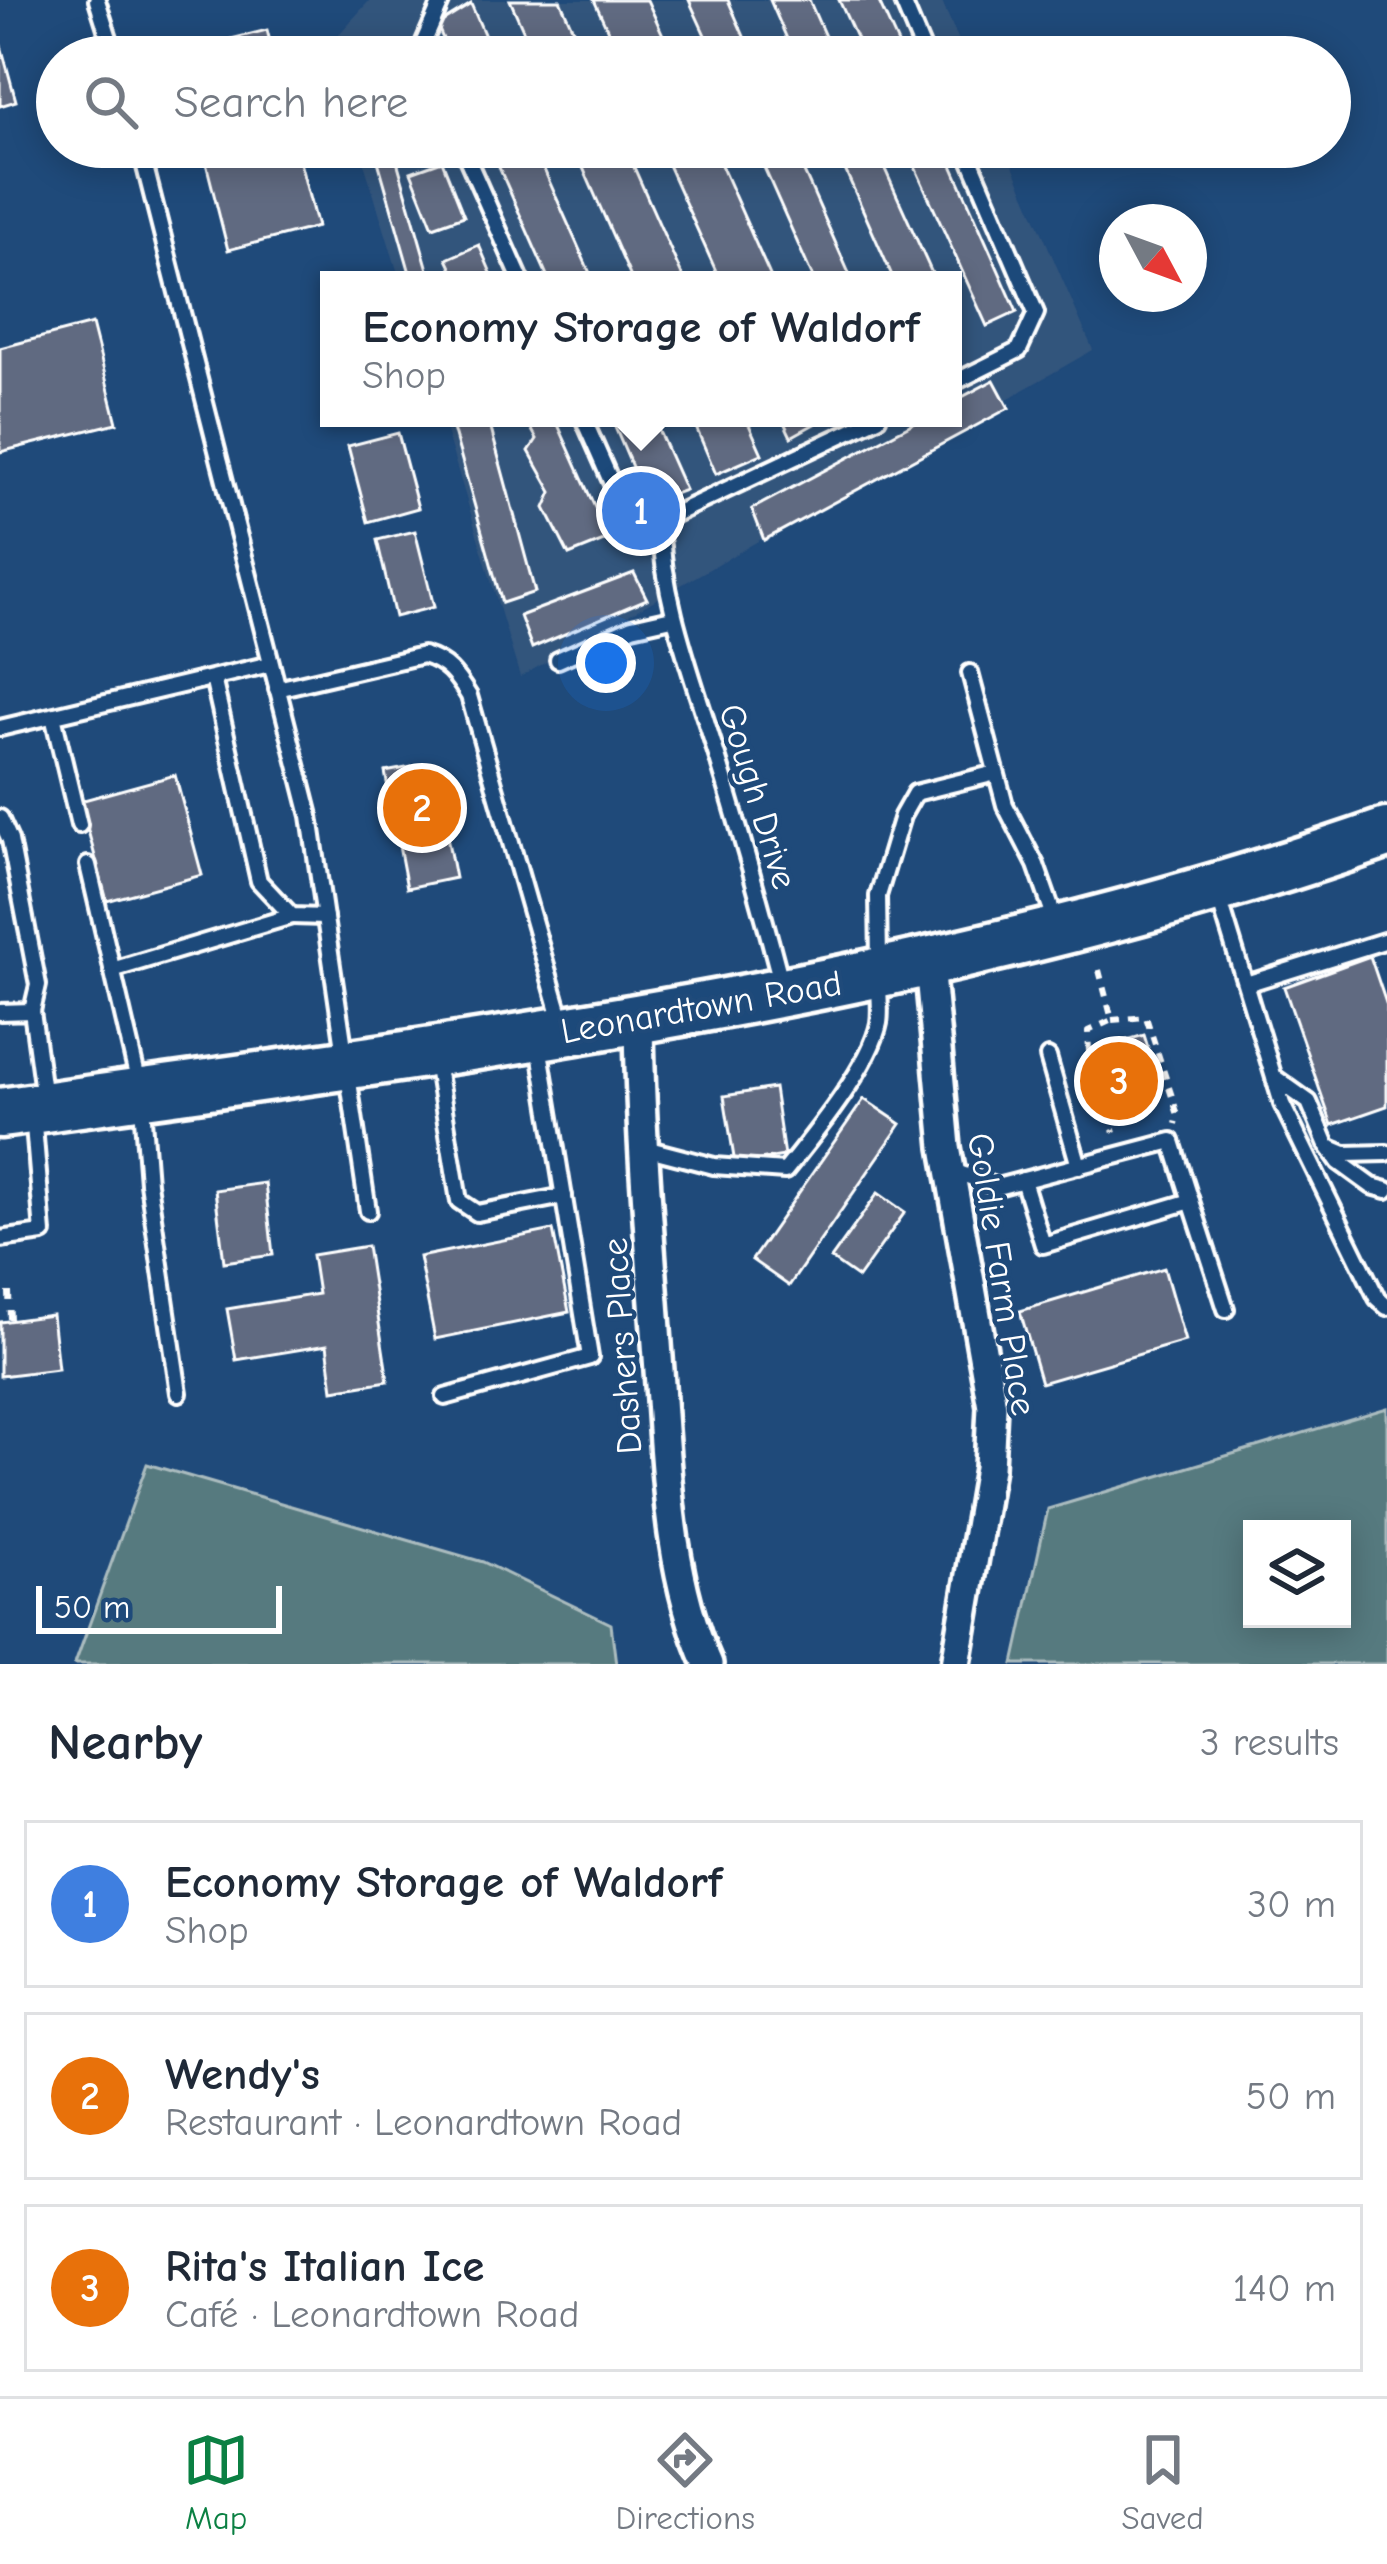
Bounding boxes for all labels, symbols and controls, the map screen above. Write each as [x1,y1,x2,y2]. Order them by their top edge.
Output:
search box [36,36,1351,168]
icon: search [78,69,144,135]
text: Search here [174,76,408,128]
north arrow [1099,204,1207,312]
popup [320,271,962,427]
text: Economy Storage of Waldorf [362,301,920,353]
text: Shop [362,353,446,398]
pin: 1 [602,466,680,556]
your location [576,633,636,693]
street label: Gough Drive [710,699,805,894]
pin: 2 [383,763,461,853]
street label: Leonardtown Road [558,963,845,1052]
pin: 3 [1080,1036,1158,1126]
street label: Goldie Farm Place [959,1130,1044,1418]
street label: Dashers Place [594,1236,651,1455]
map controls [1243,1520,1351,1628]
button: layers [1243,1520,1351,1628]
scale bar [36,1580,282,1633]
text: 50 m [54,1588,130,1626]
text: Nearby [48,1713,202,1772]
text: 3 results [1200,1720,1339,1765]
text: Economy Storage of Waldorf [165,1856,722,1908]
text: 1 [82,1882,98,1927]
text: 30 m [1247,1882,1336,1927]
text: Shop [165,1908,249,1953]
text: Wendy's [165,2048,320,2100]
text: 2 [80,2074,100,2119]
text: 50 m [1246,2074,1336,2119]
text: Restaurant · Leonardtown Road [165,2100,682,2145]
text: Rita's Italian Ice [165,2240,484,2292]
text: 3 [80,2266,100,2311]
text: 140 m [1233,2266,1336,2311]
text: Café · Leonardtown Road [165,2292,579,2337]
tab: Map [183,2427,249,2537]
tab: Directions [616,2427,755,2537]
tab: Saved [1121,2427,1204,2537]

